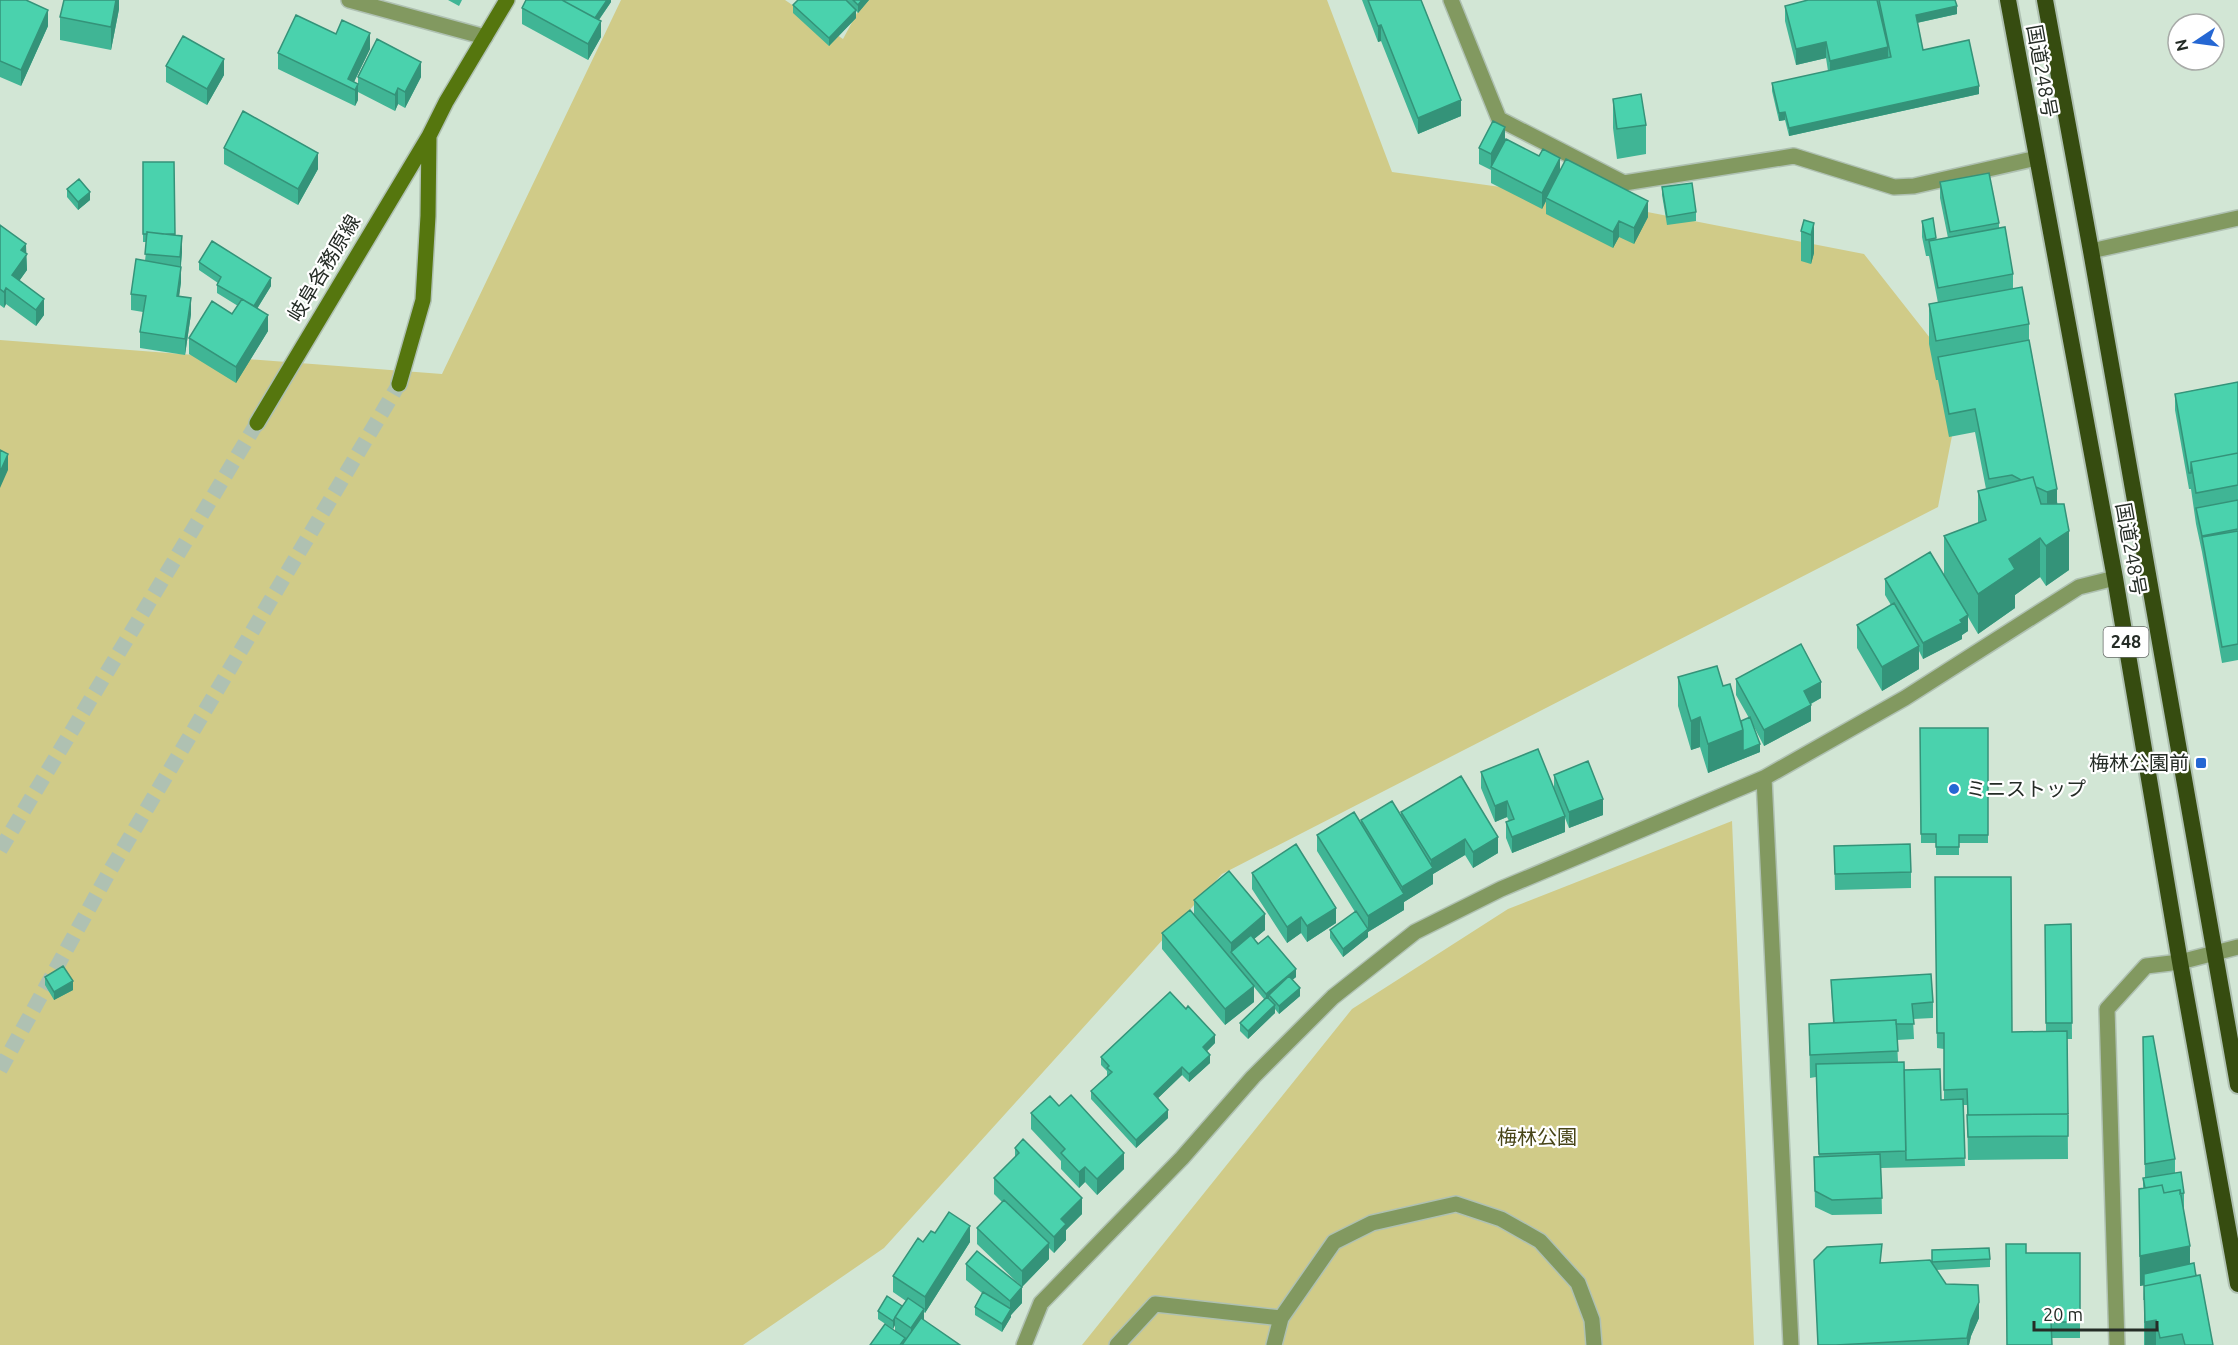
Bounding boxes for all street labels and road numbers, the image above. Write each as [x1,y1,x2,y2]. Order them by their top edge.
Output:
street label: 国道248号 [2023,23,2062,119]
street label: 岐阜各務原線 [283,210,364,325]
street label: 国道248号 [2112,501,2151,597]
road number: 248 [2104,627,2148,657]

